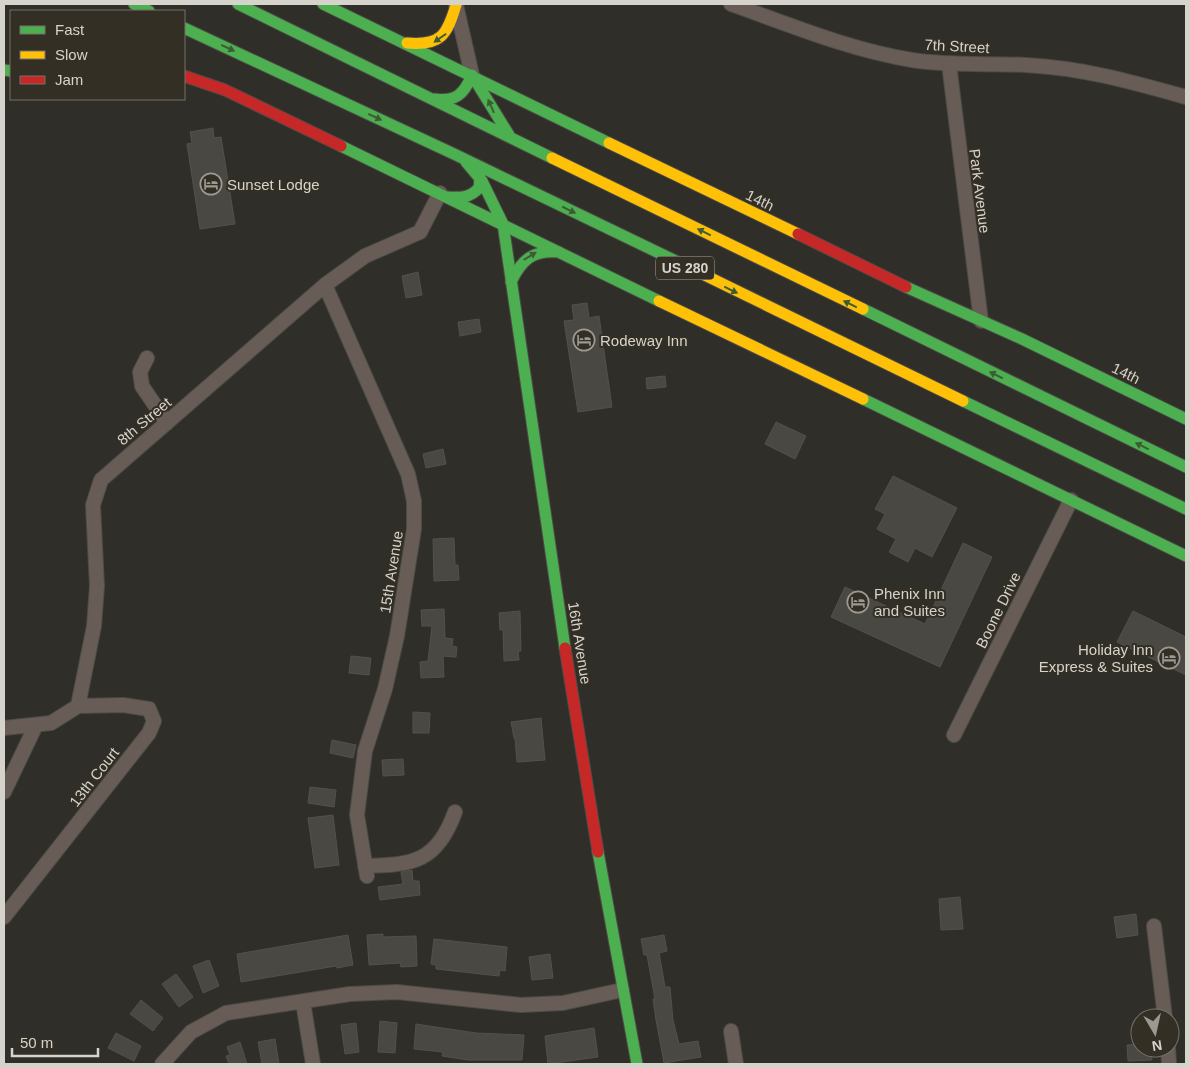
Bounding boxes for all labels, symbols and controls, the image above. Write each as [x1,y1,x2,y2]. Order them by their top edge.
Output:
legend [10,10,185,100]
text: Fast [55,21,85,38]
one-way arrow [433,33,447,42]
street label: 7th Street [924,36,991,56]
one-way arrow [221,45,235,53]
text: Slow [55,46,88,63]
text: Jam [55,71,83,88]
one-way arrow [486,99,494,113]
one-way arrow [368,114,382,122]
street label: Park Avenue [966,148,994,234]
hotel icon: Sunset Lodge [199,172,223,196]
place label: Sunset Lodge [227,176,320,193]
street label: 14th [743,186,777,214]
one-way arrow [562,207,576,215]
one-way arrow [697,228,711,236]
one-way arrow [523,252,537,261]
road number: US 280 [656,256,714,280]
one-way arrow [723,285,738,294]
one-way arrow [843,300,857,308]
hotel icon: Rodeway Inn [572,328,596,352]
place label: Rodeway Inn [600,332,688,349]
street label: 14th [1109,359,1143,387]
one-way arrow [989,371,1003,379]
street label: 8th Street [114,393,175,448]
one-way arrow [1135,442,1150,450]
street label: 15th Avenue [376,530,406,614]
street label: Boone Drive [972,569,1024,651]
place label: Phenix Inn and Suites [874,585,945,619]
hotel icon: Phenix Inn and Suites [846,590,870,614]
street label: 16th Avenue [565,601,595,685]
place label: Holiday Inn Express & Suites [1039,641,1153,675]
hotel icon: Holiday Inn Express & Suites [1157,646,1181,670]
street label: 13th Court [66,744,123,810]
north arrow [1130,1008,1180,1058]
scale bar [12,1026,99,1058]
text: 50 m [20,1034,53,1051]
text: N [1151,1037,1163,1055]

